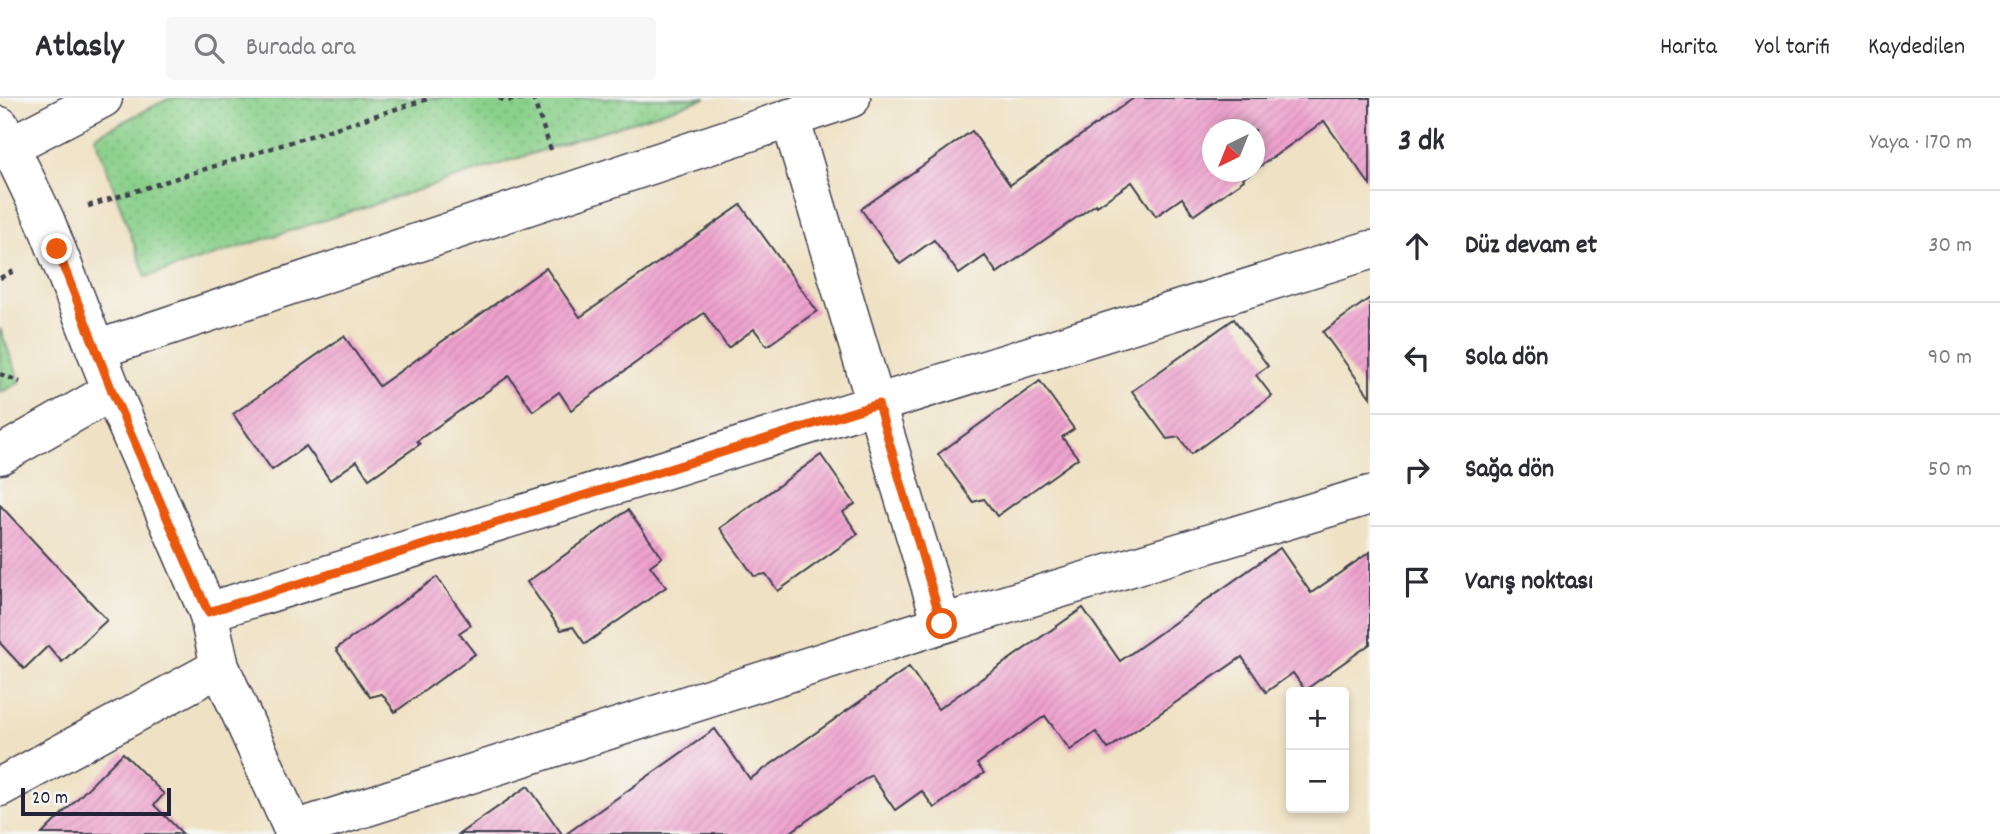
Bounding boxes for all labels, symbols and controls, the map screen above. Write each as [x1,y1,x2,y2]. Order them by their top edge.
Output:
search box [166,17,656,80]
text: Atlasly [35,25,124,72]
icon: search [190,29,228,67]
text: Burada ara [246,30,355,67]
text: Harita [1660,31,1717,65]
text: Yol tarifi [1755,31,1830,65]
text: Kaydedilen [1868,31,1965,65]
north arrow [1202,119,1265,182]
text: 3 dk [1398,122,1445,165]
text: Yaya · 170 m [1869,127,1972,160]
icon: ahead [1398,227,1436,265]
text: Düz devam et [1465,228,1597,265]
text: 30 m [1928,230,1972,263]
route end [41,233,72,264]
icon: left [1398,339,1436,377]
text: Sola dön [1465,340,1548,377]
text: 90 m [1928,342,1972,375]
icon: right [1398,451,1436,489]
text: Sağa dön [1465,452,1554,489]
text: 50 m [1928,454,1972,487]
icon: arrive [1398,563,1436,601]
text: Varış noktası [1465,564,1593,601]
route start [926,608,957,639]
map controls [1286,687,1349,813]
button: + [1286,687,1349,750]
button: − [1286,750,1349,813]
scale bar [21,785,172,817]
text: 20 m [32,786,68,813]

